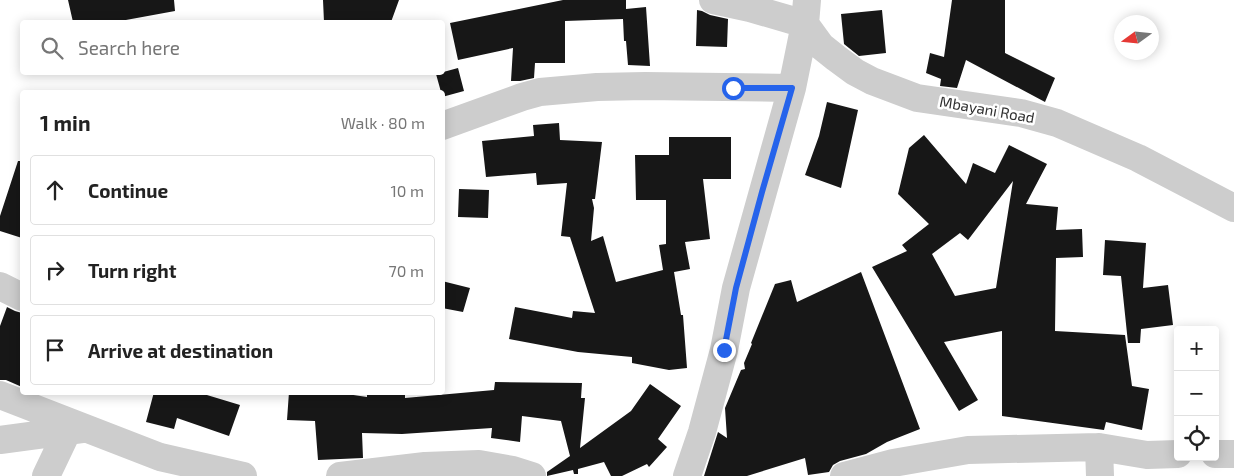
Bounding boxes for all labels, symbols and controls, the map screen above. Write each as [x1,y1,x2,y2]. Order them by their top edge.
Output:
north arrow [1114,15,1159,60]
search box [20,20,445,75]
icon: search [38,34,66,62]
text: Search here [78,36,180,59]
route start [722,77,745,100]
street label: Mbayani Road [938,92,1036,126]
text: 1 min [40,110,91,135]
text: Walk · 80 m [341,113,425,132]
icon: ahead [41,176,69,204]
text: Continue [88,179,168,202]
text: 10 m [390,181,424,200]
icon: right [41,256,69,284]
text: Turn right [88,259,176,282]
text: 70 m [389,261,424,280]
map controls [1174,326,1219,461]
button: + [1174,326,1219,371]
icon: arrive [41,336,69,364]
text: Arrive at destination [88,339,273,362]
route end [713,339,736,362]
button: − [1174,371,1219,416]
button: locate [1174,416,1219,461]

